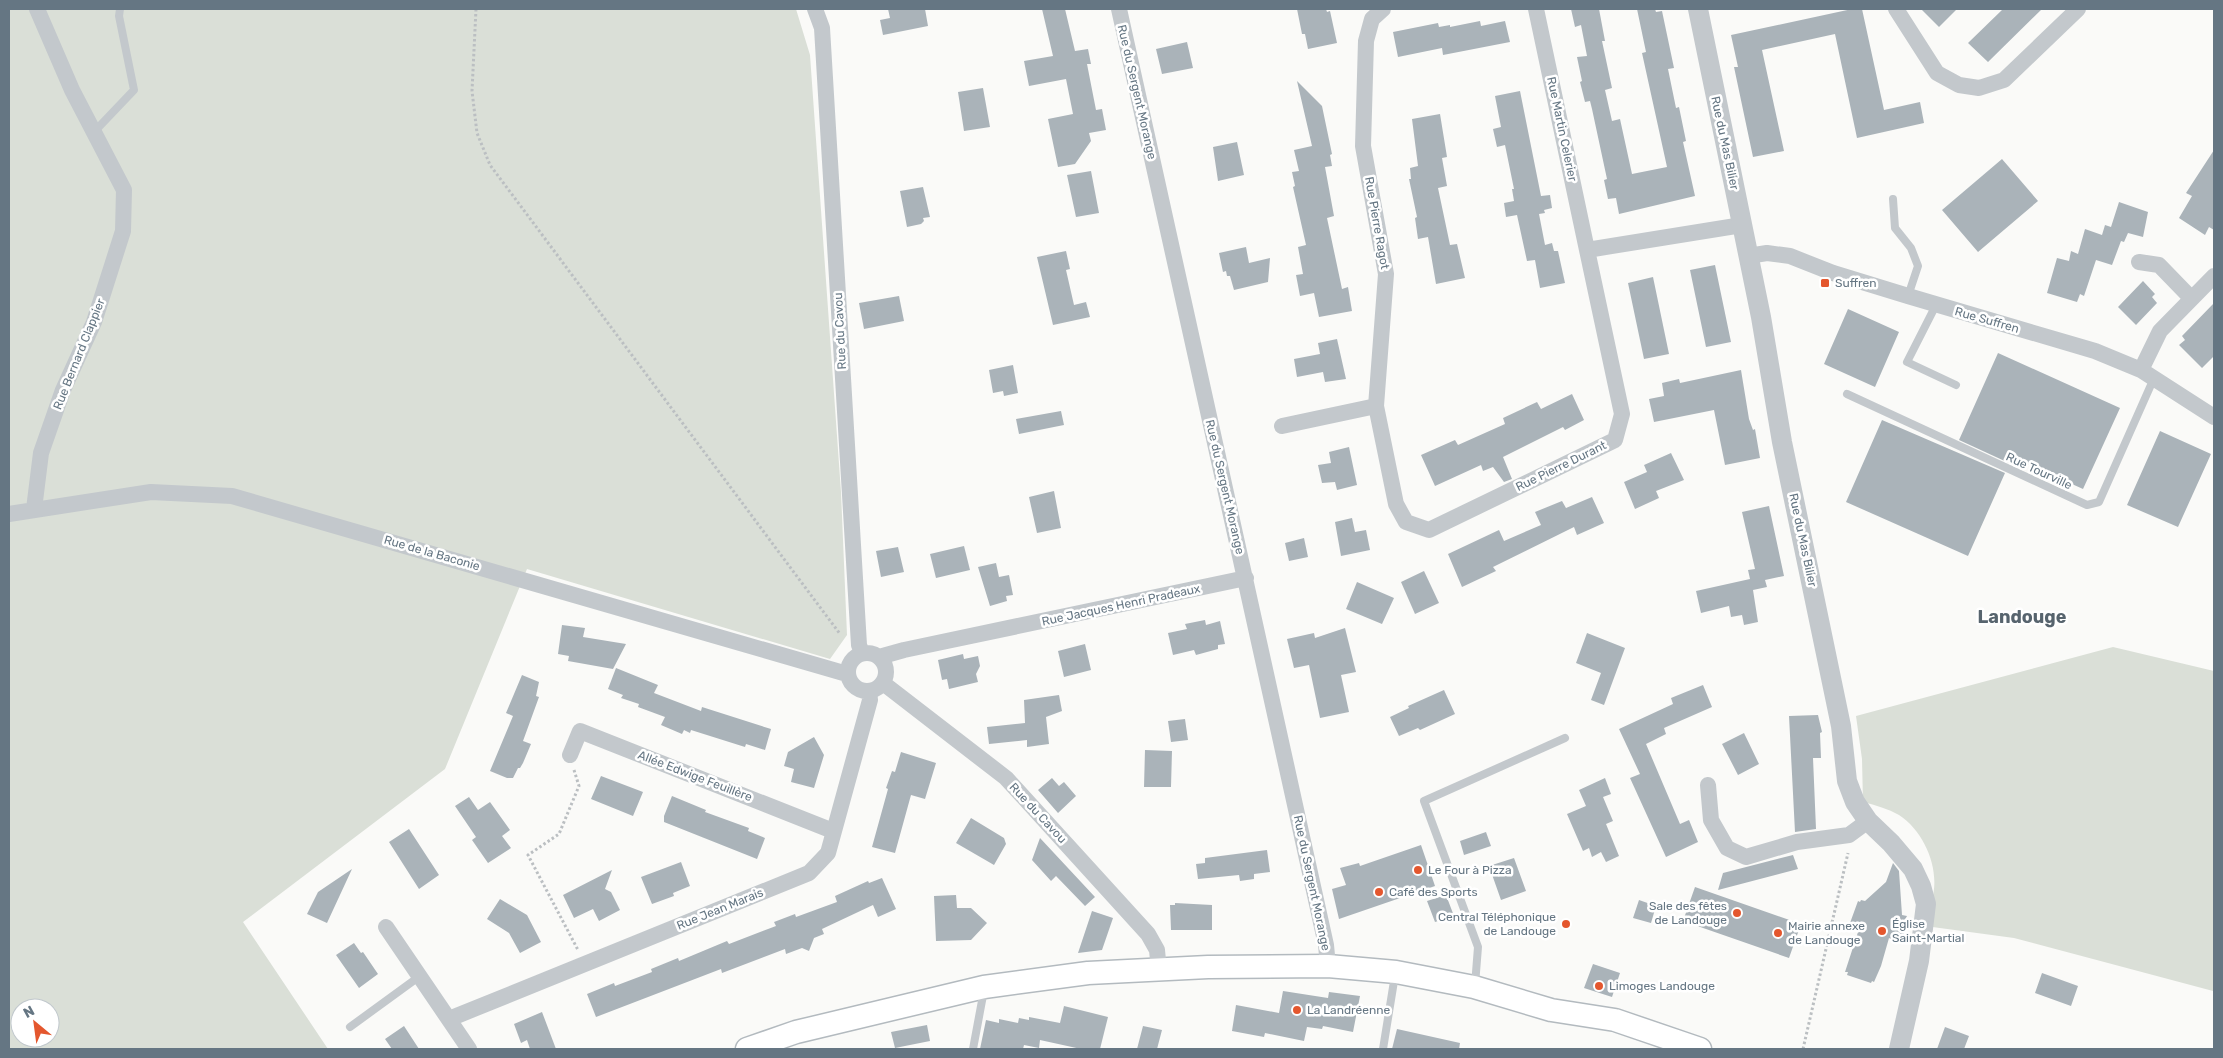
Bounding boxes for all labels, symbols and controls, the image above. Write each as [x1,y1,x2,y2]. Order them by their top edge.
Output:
street label: Rue du Sergent Morange [1115,23,1159,161]
street label: Rue Martin Celerier [1544,76,1580,183]
street label: Rue du Mas Bilier [1708,95,1742,191]
street label: Rue Pierre Ragot [1362,176,1392,271]
place label: Suffren [1835,276,1876,290]
marker: Suffren [1819,277,1831,289]
street label: Rue du Cavou [831,292,849,370]
street label: Rue Bernard Clappier [50,296,108,412]
street label: Rue Suffren [1953,304,2021,336]
street label: Rue du Sergent Morange [1203,418,1247,556]
street label: Rue Pierre Durant [1513,438,1609,494]
street label: Rue Tourville [2004,450,2074,492]
street label: Rue du Mas Bilier [1786,492,1820,588]
street label: Rue de la Baconie [382,533,482,573]
street label: Rue Jacques Henri Pradeaux [1040,581,1202,629]
district label: Landouge [1978,606,2067,628]
street label: Allée Edwige Feuillère [636,748,754,804]
street label: Rue du Cavou [1007,780,1069,846]
street label: Rue du Sergent Morange [1291,814,1333,952]
place label: Le Four à Pizza [1428,863,1512,877]
marker: Le Four à Pizza [1412,864,1424,876]
street label: Rue Jean Marais [675,885,765,933]
place label: Café des Sports [1389,885,1478,899]
marker: Café des Sports [1373,886,1385,898]
place label: Sale des fêtes de Landouge [1649,899,1727,927]
marker: Sale des fêtes de Landouge [1731,907,1743,919]
place label: Central Téléphonique de Landouge [1438,910,1556,938]
place label: Église Saint-Martial [1892,917,1964,945]
marker: Central Téléphonique de Landouge [1560,918,1572,930]
place label: Mairie annexe de Landouge [1788,919,1865,947]
marker: Église Saint-Martial [1876,925,1888,937]
marker: Mairie annexe de Landouge [1772,927,1784,939]
place label: Limoges Landouge [1609,979,1715,993]
marker: Limoges Landouge [1593,980,1605,992]
north arrow [10,998,60,1048]
text: N [20,1002,37,1022]
place label: La Landréenne [1307,1003,1391,1017]
marker: La Landréenne [1291,1004,1303,1016]

